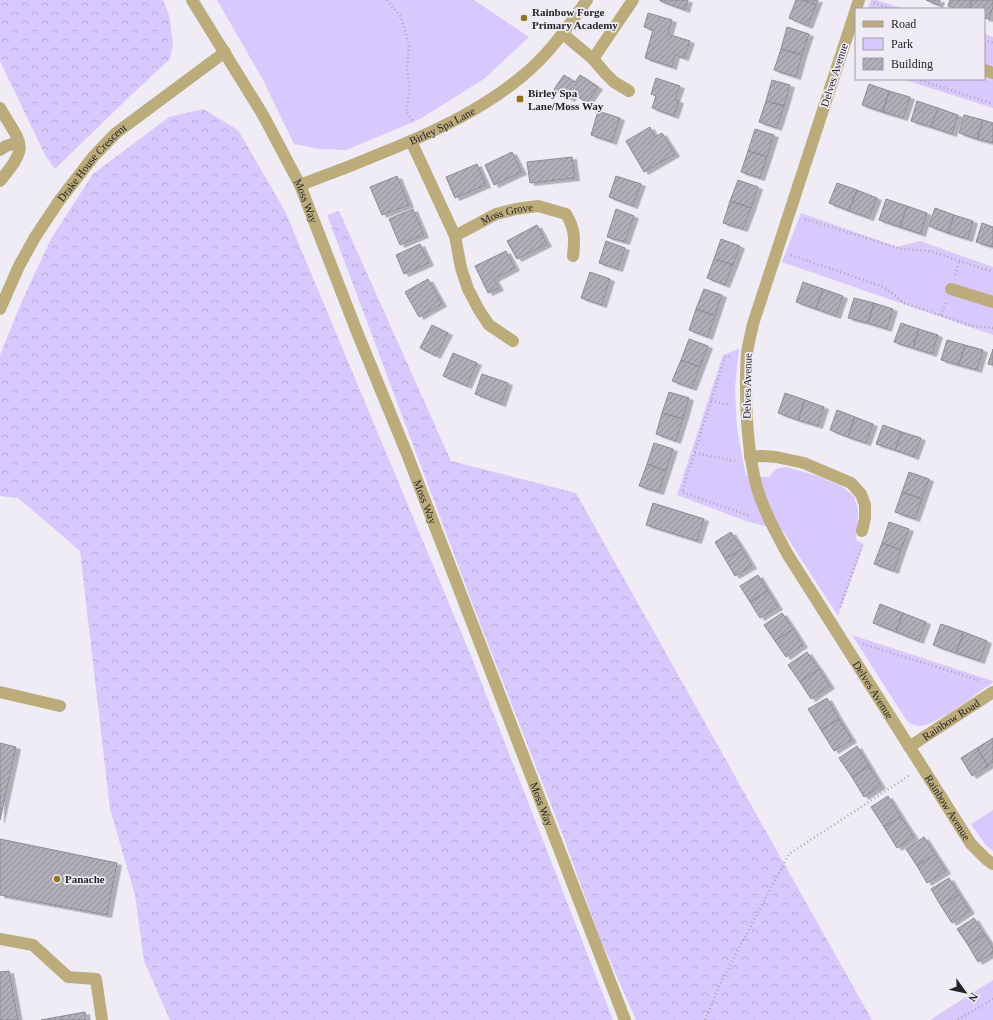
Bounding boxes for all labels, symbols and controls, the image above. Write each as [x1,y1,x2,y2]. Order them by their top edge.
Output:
place label: Rainbow Forge Primary Academy [532,6,618,31]
legend [855,8,985,80]
marker: Rainbow Forge Primary Academy [519,13,529,23]
text: Road [891,17,916,31]
text: Park [891,37,913,51]
street label: Delves Avenue [818,42,850,108]
text: Building [891,57,933,71]
place label: Birley Spa Lane/Moss Way [528,87,604,112]
marker: Birley Spa Lane/Moss Way [515,94,525,104]
street label: Birley Spa Lane [408,104,477,147]
street label: Drake House Crescent [55,121,129,204]
street label: Moss Way [292,176,320,225]
street label: Moss Grove [479,201,534,227]
street label: Delves Avenue [740,353,754,419]
street label: Moss Way [411,478,439,526]
street label: Delves Avenue [851,659,896,721]
street label: Rainbow Road [920,696,982,743]
street label: Rainbow Avenue [923,772,973,842]
street label: Moss Way [528,780,556,828]
place label: Panache [65,873,105,885]
marker: Panache [52,874,62,884]
north arrow [945,972,985,1012]
text: N [966,991,981,1004]

